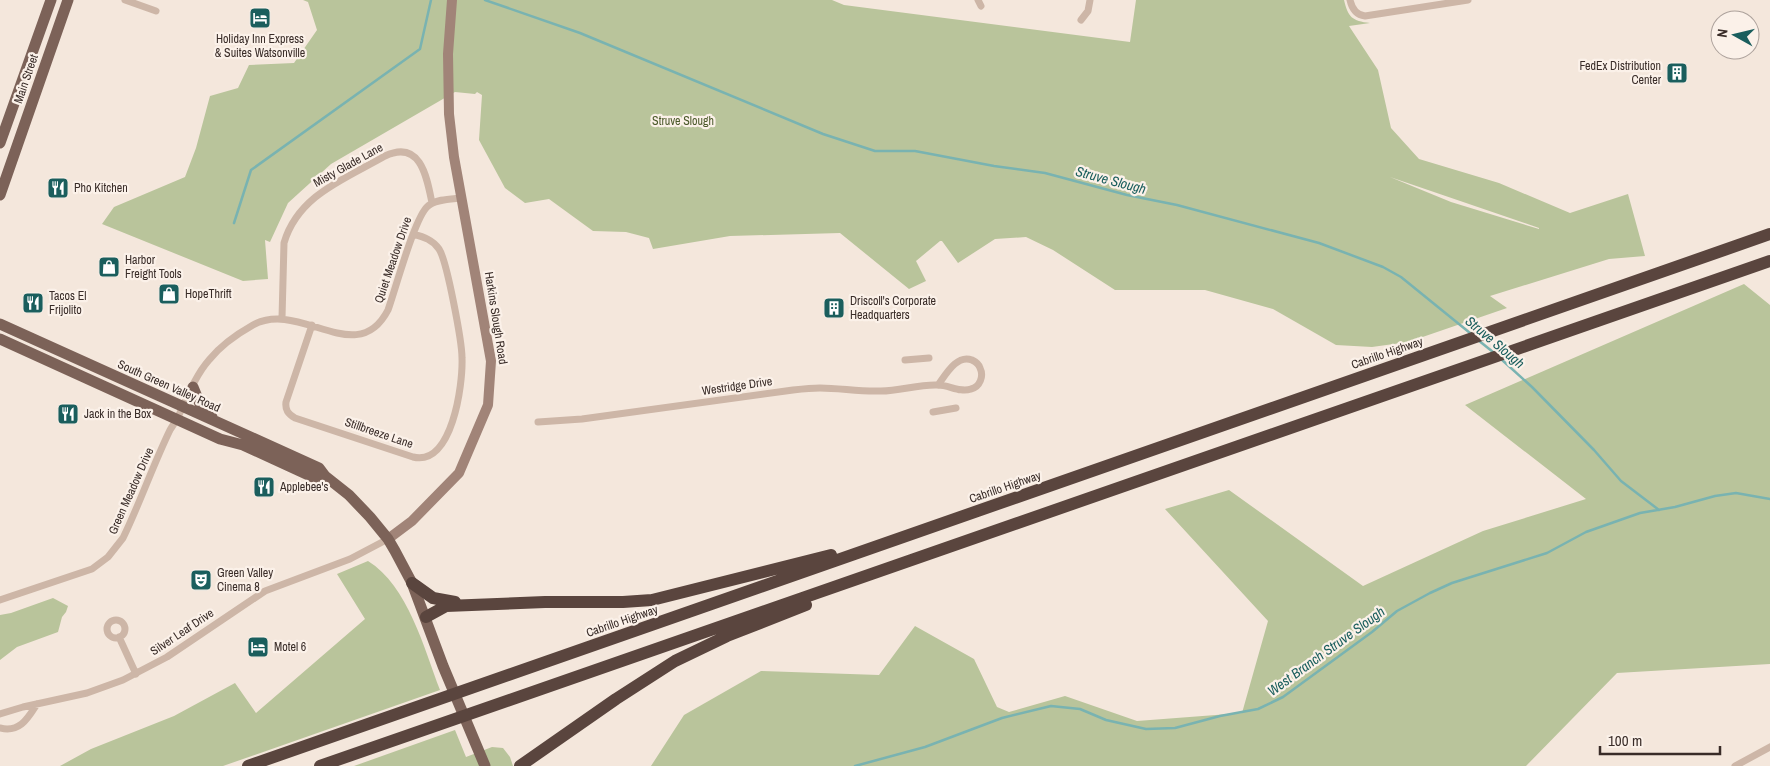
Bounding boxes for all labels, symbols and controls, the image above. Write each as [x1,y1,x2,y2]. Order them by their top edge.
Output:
hotel icon: Holiday Inn Express & Suites Watsonville [248,6,272,30]
north arrow [1710,10,1760,60]
text: N [1713,28,1732,39]
place label: Holiday Inn Express & Suites Watsonville [215,31,305,61]
street label: Main Street [10,52,42,106]
place label: FedEx Distribution Center [1579,58,1662,88]
building icon: FedEx Distribution Center [1665,61,1689,85]
park label: Struve Slough [652,113,714,129]
street label: Misty Glade Lane [310,139,386,191]
water label: Struve Slough [1074,162,1148,198]
restaurant icon: Pho Kitchen [46,176,70,200]
place label: Pho Kitchen [74,180,128,196]
street label: Quiet Meadow Drive [371,215,415,305]
place label: Harbor Freight Tools [125,252,182,282]
shop icon: Harbor Freight Tools [97,255,121,279]
street label: Harkins Slough Road [481,271,511,365]
shop icon: HopeThrift [157,282,181,306]
place label: HopeThrift [185,286,232,302]
place label: Tacos El Frijolito [49,288,86,318]
restaurant icon: Tacos El Frijolito [21,291,45,315]
place label: Driscoll's Corporate Headquarters [850,293,936,323]
building icon: Driscoll's Corporate Headquarters [822,296,846,320]
water label: Struve Slough [1462,312,1528,372]
street label: Cabrillo Highway [1349,333,1425,373]
street label: South Green Valley Road [115,356,223,416]
street label: Westridge Drive [701,373,773,399]
restaurant icon: Jack in the Box [56,402,80,426]
place label: Jack in the Box [84,406,151,422]
street label: Stillbreeze Lane [343,414,415,452]
street label: Green Meadow Drive [105,445,157,537]
street label: Cabrillo Highway [967,467,1043,507]
restaurant icon: Applebee's [252,475,276,499]
place label: Applebee's [279,479,328,495]
place label: Green Valley Cinema 8 [217,565,273,595]
theatre icon: Green Valley Cinema 8 [189,568,213,592]
street label: Cabrillo Highway [584,601,660,641]
water label: West Branch Struve Slough [1264,602,1388,700]
street label: Silver Leaf Drive [147,605,217,659]
hotel icon: Motel 6 [246,635,270,659]
place label: Motel 6 [274,639,306,655]
scale bar [1600,724,1720,756]
text: 100 m [1608,730,1642,751]

